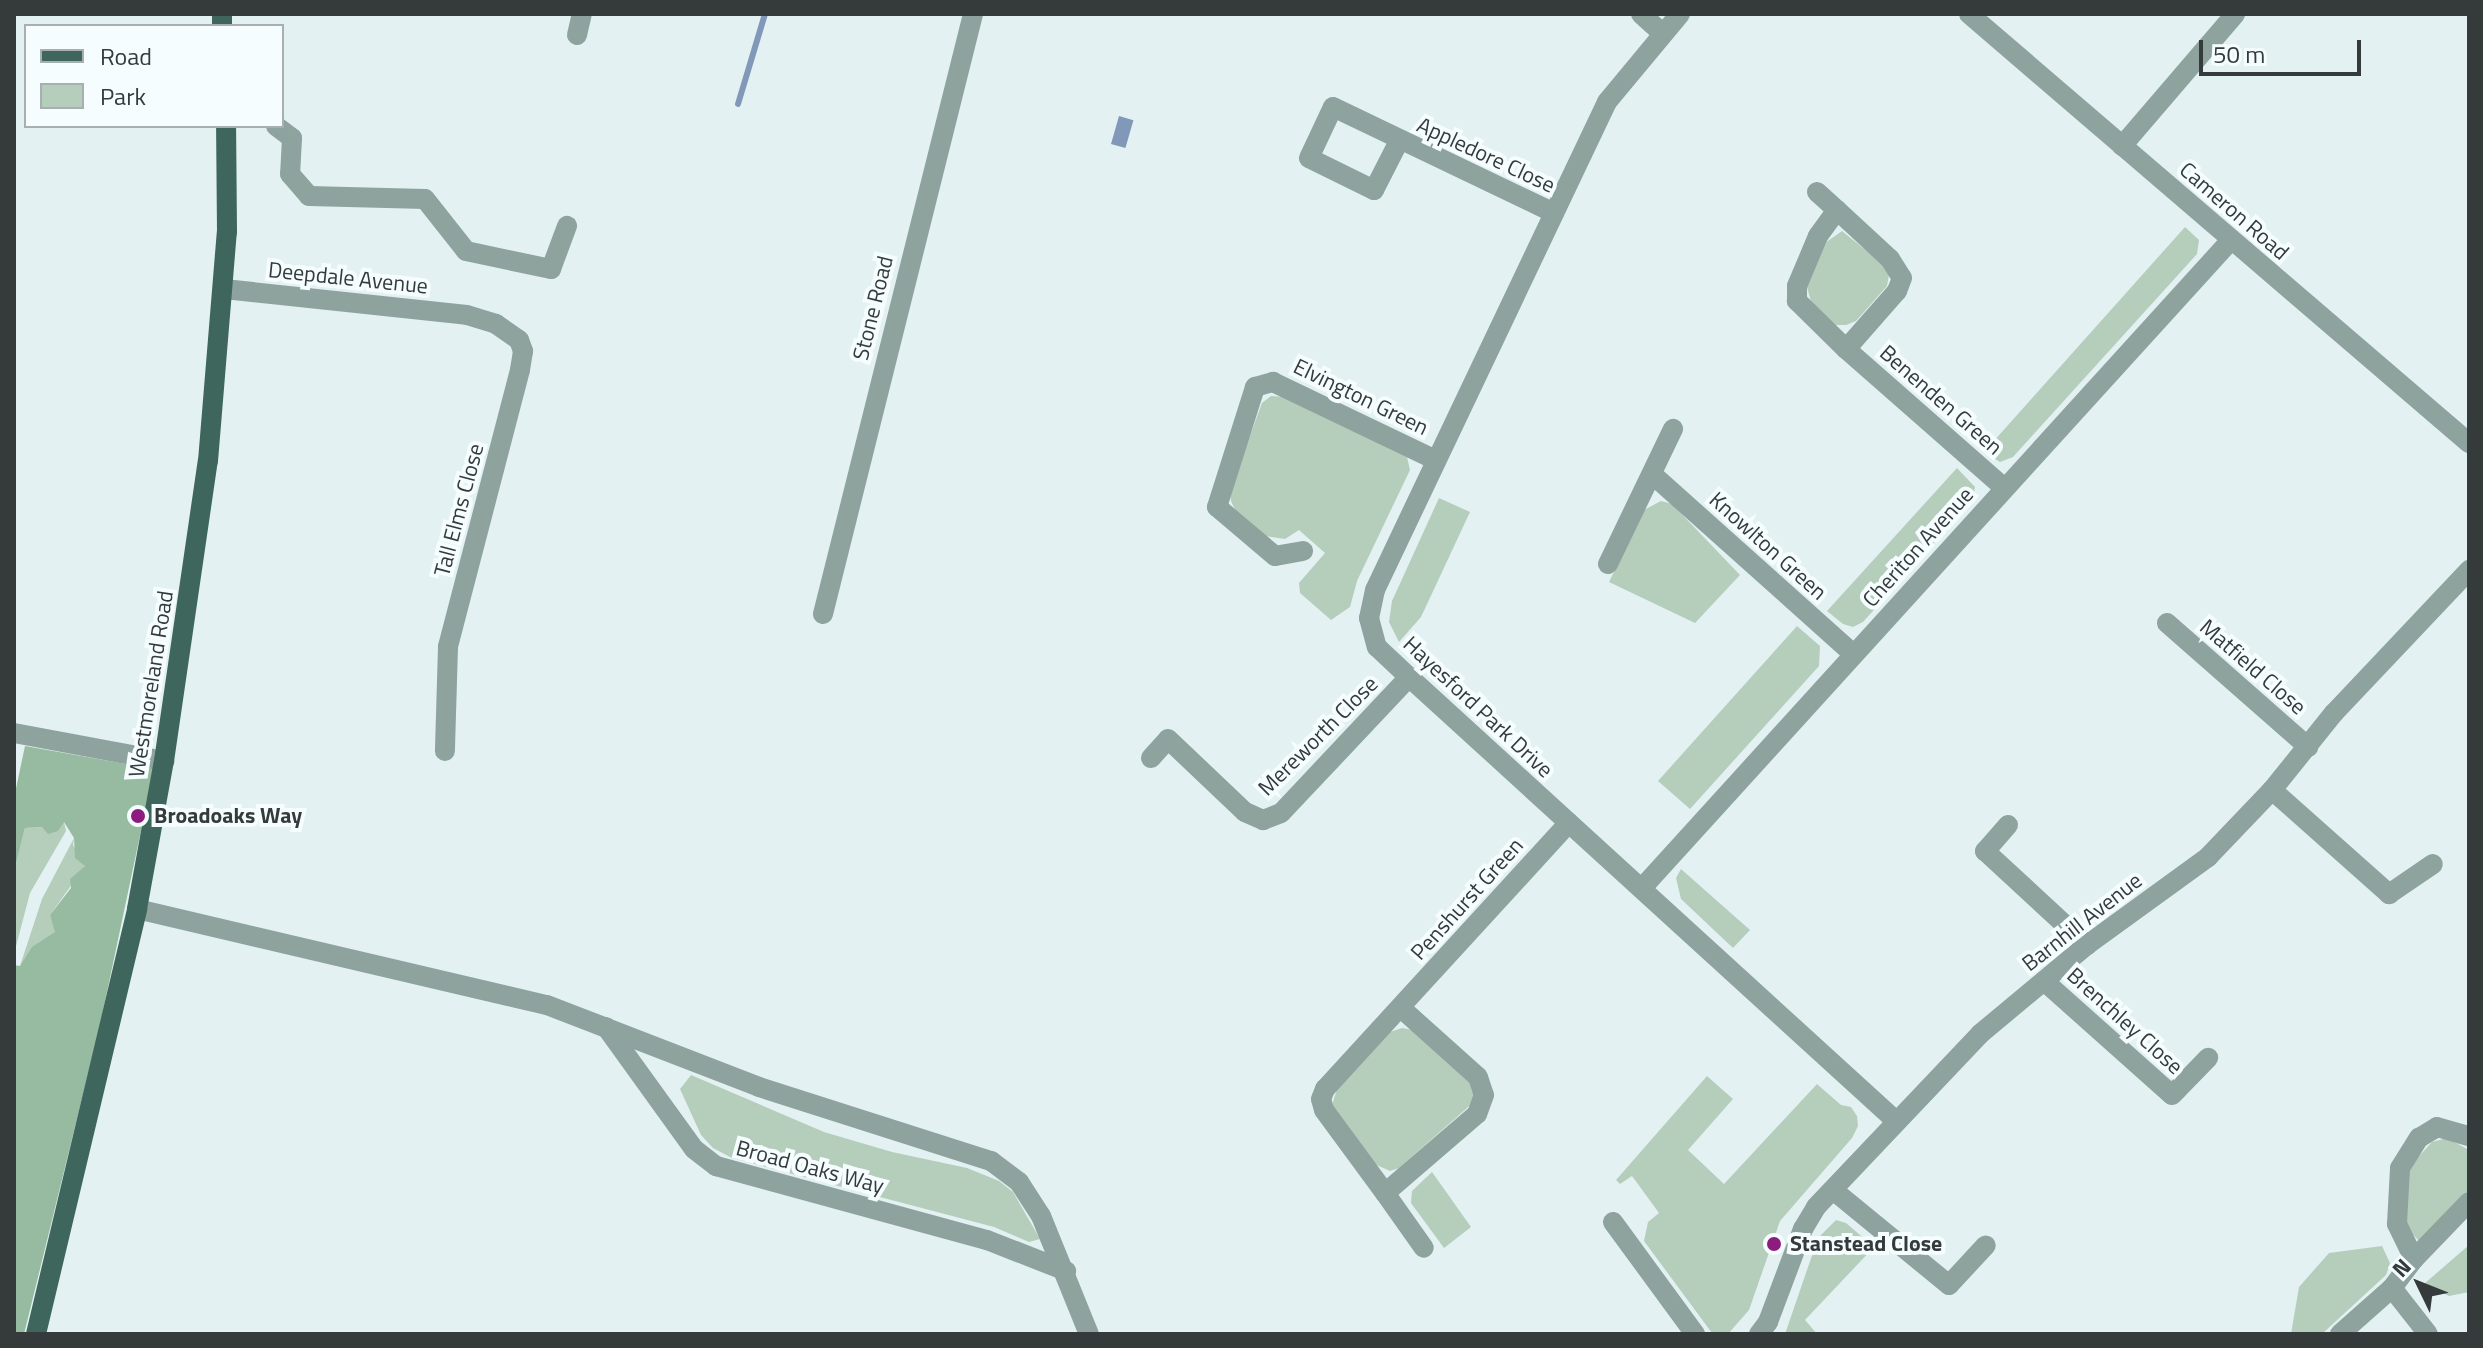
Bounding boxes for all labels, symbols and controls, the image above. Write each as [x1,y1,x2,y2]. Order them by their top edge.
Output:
legend [24,24,284,128]
scale bar [2203,24,2365,74]
text: 50 m [2213,36,2265,72]
text: Road [100,38,152,74]
text: Park [100,78,146,114]
street label: Appledore Close [1413,112,1559,198]
street label: Cameron Road [2174,156,2294,266]
street label: Stone Road [847,253,899,363]
street label: Deepdale Avenue [267,256,429,300]
street label: Benenden Green [1874,340,2008,460]
street label: Elvington Green [1289,353,1433,441]
street label: Tall Elms Close [429,441,489,579]
street label: Cheriton Avenue [1857,482,1979,612]
street label: Knowlton Green [1704,486,1832,606]
street label: Westmoreland Road [123,589,179,779]
street label: Matfield Close [2195,614,2311,720]
street label: Hayesford Park Drive [1398,631,1558,783]
street label: Mereworth Close [1253,671,1383,801]
place label: Broadoaks Way [154,803,302,829]
marker: Broadoaks Way [129,807,147,825]
street label: Penshurst Green [1405,833,1529,965]
street label: Barnhill Avenue [2017,867,2147,977]
street label: Brenchley Close [2062,962,2188,1080]
street label: Broad Oaks Way [733,1135,887,1199]
place label: Stanstead Close [1790,1231,1942,1257]
marker: Stanstead Close [1765,1235,1783,1253]
north arrow [2379,1244,2459,1324]
text: N [2384,1250,2419,1285]

